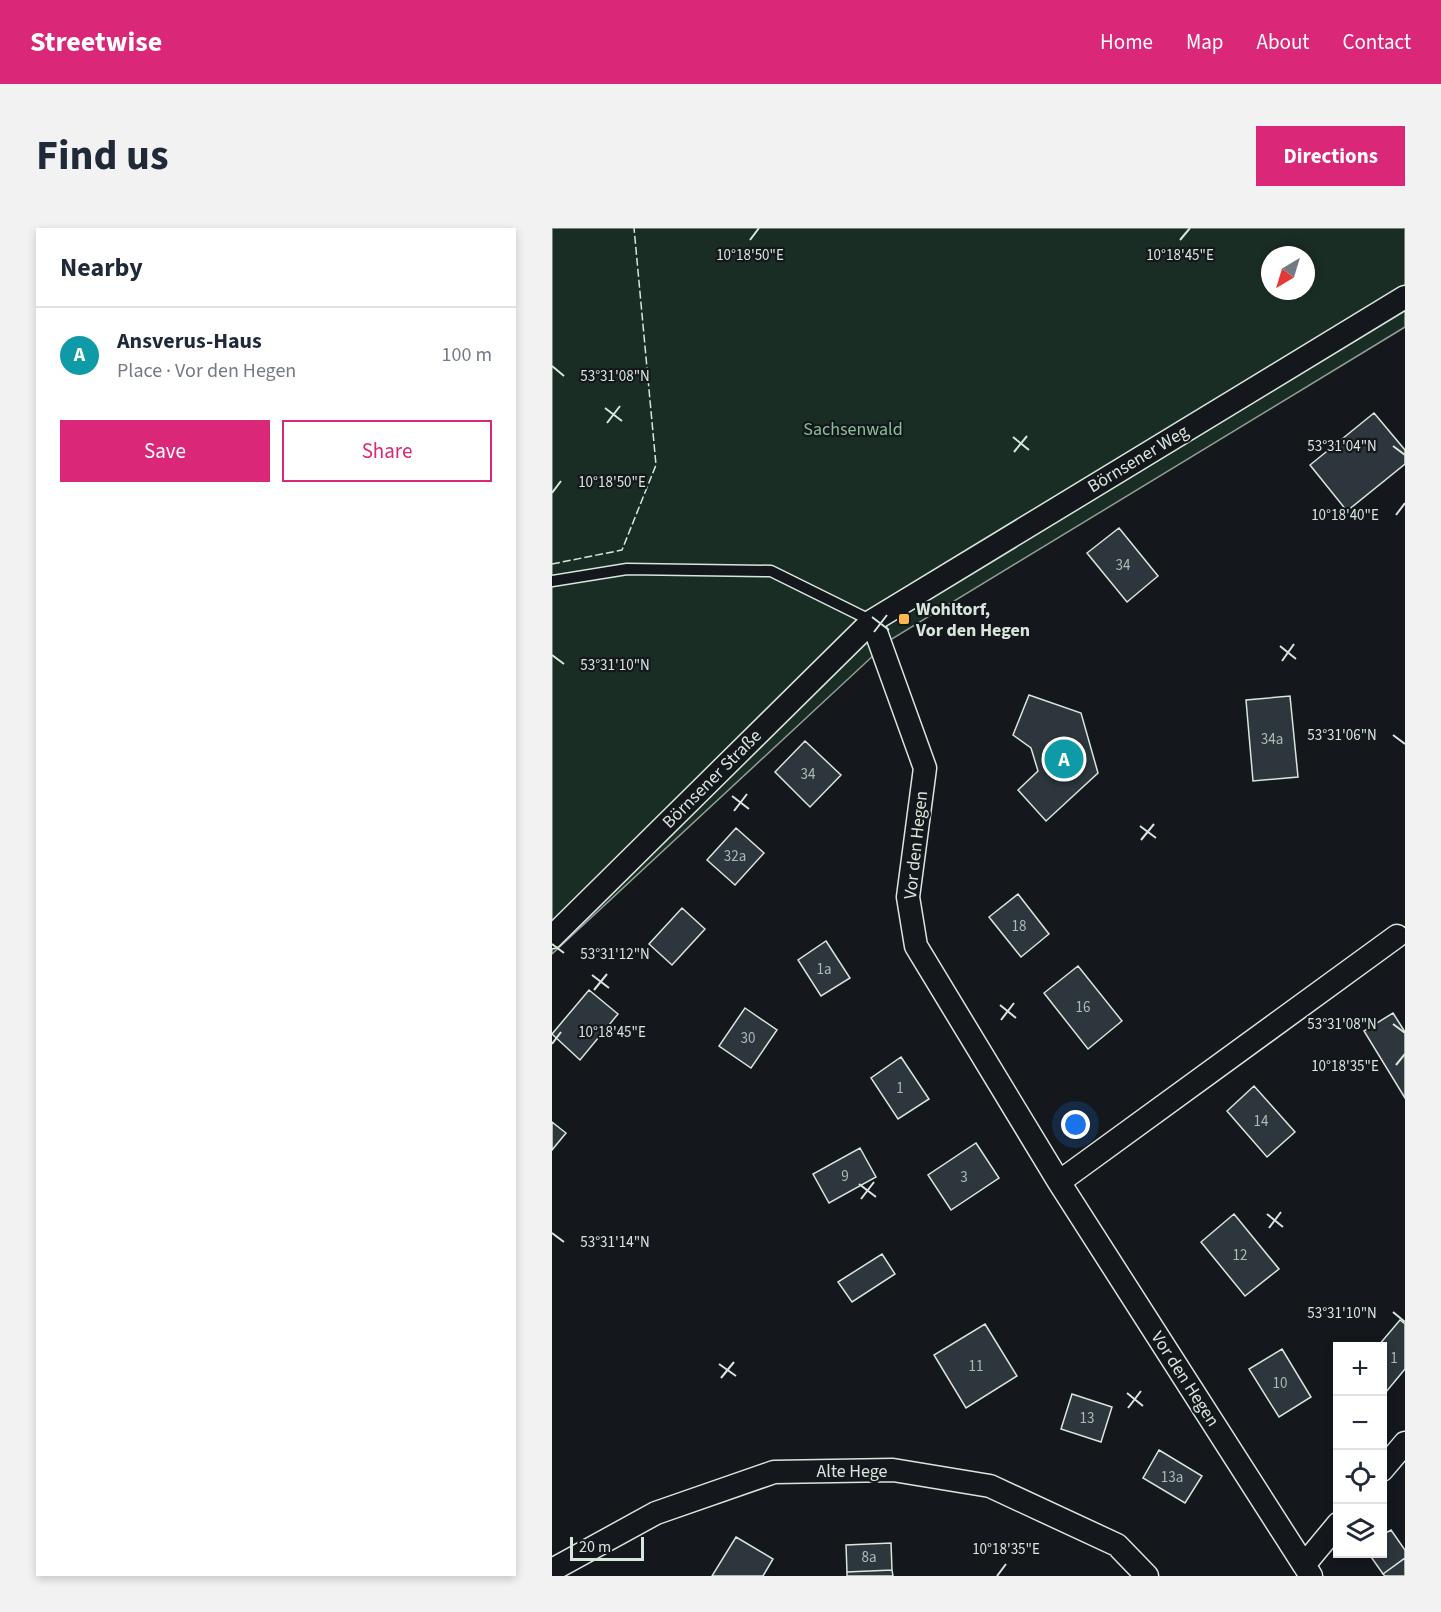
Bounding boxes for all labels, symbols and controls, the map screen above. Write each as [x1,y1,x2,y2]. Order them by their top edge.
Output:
text: Streetwise [30,22,162,62]
text: Home [1100,27,1153,57]
text: Map [1186,27,1224,57]
text: About [1257,27,1309,57]
text: Contact [1342,27,1411,57]
text: Find us [36,126,169,186]
button: Directions [1256,126,1405,186]
text: 10°18'50"E [716,245,784,266]
text: 10°18'45"E [1146,245,1214,266]
north arrow [1261,246,1315,300]
text: Nearby [60,249,143,286]
text: Ansverus-Haus [117,325,262,357]
text: A [74,341,85,369]
text: 100 m [442,341,492,369]
text: Place · Vor den Hegen [117,357,296,385]
text: 53°31'08"N [580,366,650,387]
park label: Sachsenwald [803,417,903,442]
street label: Börnsener Weg [1083,419,1193,499]
button: Save [60,420,270,482]
button: Share [282,420,492,482]
text: 53°31'04"N [1307,436,1377,457]
text: 10°18'50"E [578,472,646,493]
text: 10°18'40"E [1311,505,1379,526]
house number: 34 [1116,555,1131,576]
place label: Wohltorf, Vor den Hegen [915,597,1030,643]
marker: Wohltorf, Vor den Hegen [897,612,911,626]
text: 53°31'10"N [580,655,650,676]
street label: Börnsener Straße [657,724,767,834]
text: 53°31'06"N [1307,725,1377,746]
house number: 34a [1261,729,1283,750]
pin: A [1044,736,1084,782]
house number: 34 [801,764,816,785]
street label: Vor den Hegen [898,789,934,901]
house number: 32a [724,846,746,867]
house number: 18 [1012,916,1026,937]
text: 53°31'12"N [580,944,650,965]
house number: 1a [816,959,832,980]
house number: 16 [1076,997,1090,1018]
text: 53°31'08"N [1307,1014,1377,1035]
text: 10°18'45"E [578,1022,646,1043]
house number: 30 [741,1028,755,1049]
text: 10°18'35"E [1311,1056,1379,1077]
house number: 1 [896,1078,904,1099]
your location [1061,1110,1090,1139]
house number: 14 [1254,1111,1269,1132]
house number: 9 [841,1166,849,1187]
house number: 3 [960,1167,968,1188]
text: 53°31'14"N [580,1232,650,1253]
house number: 12 [1233,1245,1247,1266]
text: 53°31'10"N [1307,1303,1377,1324]
street label: Vor den Hegen [1145,1326,1225,1432]
map controls [1333,1342,1387,1558]
button: + [1333,1342,1387,1396]
house number: 1 [1390,1348,1398,1369]
house number: 11 [969,1356,983,1377]
house number: 10 [1273,1373,1287,1394]
button: − [1333,1396,1387,1450]
house number: 13 [1080,1408,1094,1429]
button: locate [1333,1450,1387,1504]
street label: Alte Hege [817,1459,888,1484]
house number: 13a [1161,1467,1183,1488]
button: layers [1333,1504,1387,1558]
scale bar [570,1534,644,1562]
text: 20 m [579,1536,611,1558]
text: 10°18'35"E [972,1539,1040,1560]
house number: 8a [861,1547,877,1568]

